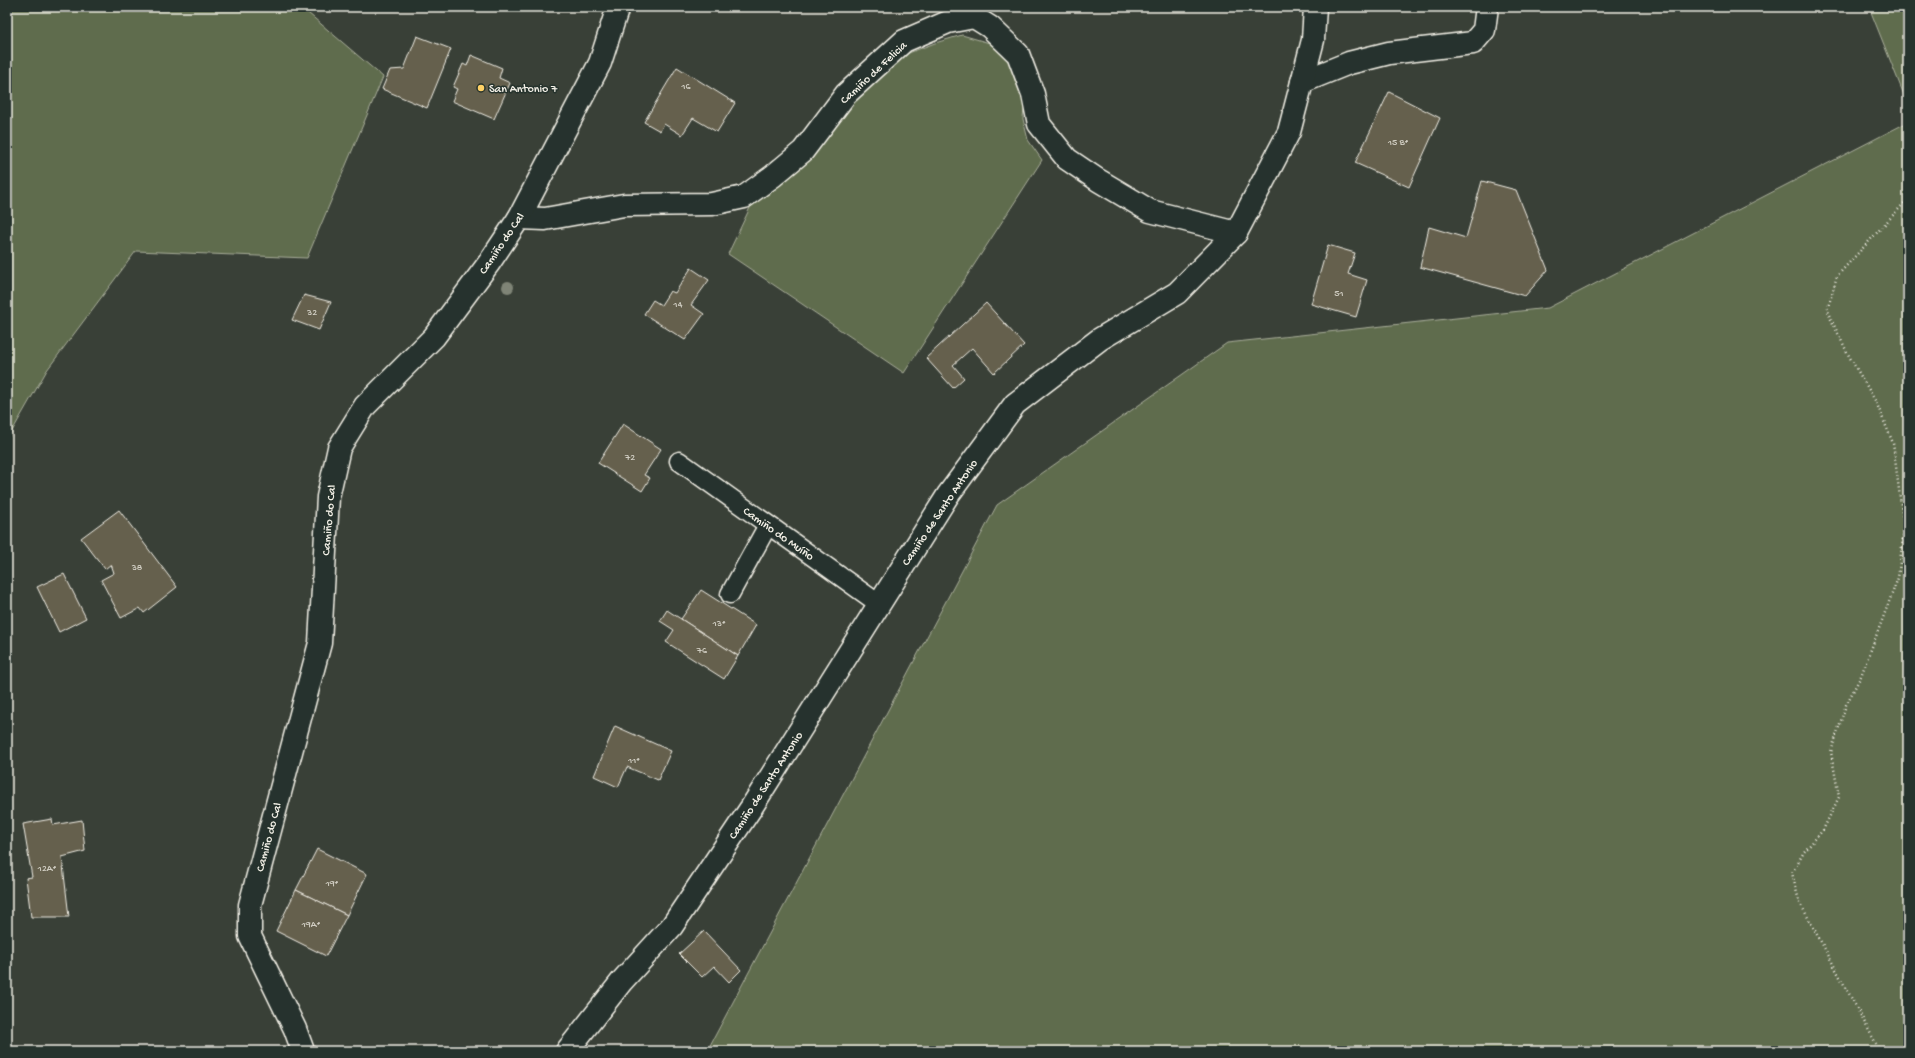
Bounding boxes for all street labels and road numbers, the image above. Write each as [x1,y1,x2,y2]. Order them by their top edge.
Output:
street label: Camiño de Felicia [838,39,911,108]
street label: Camiño do Cal [477,210,529,277]
street label: Camiño de Santo Antonio [900,457,982,569]
street label: Camiño do Cal [320,484,340,556]
street label: Camiño do Muíño [740,505,816,564]
street label: Camiño de Santo Antonio [727,730,807,843]
street label: Camiño do Cal [254,801,286,874]

